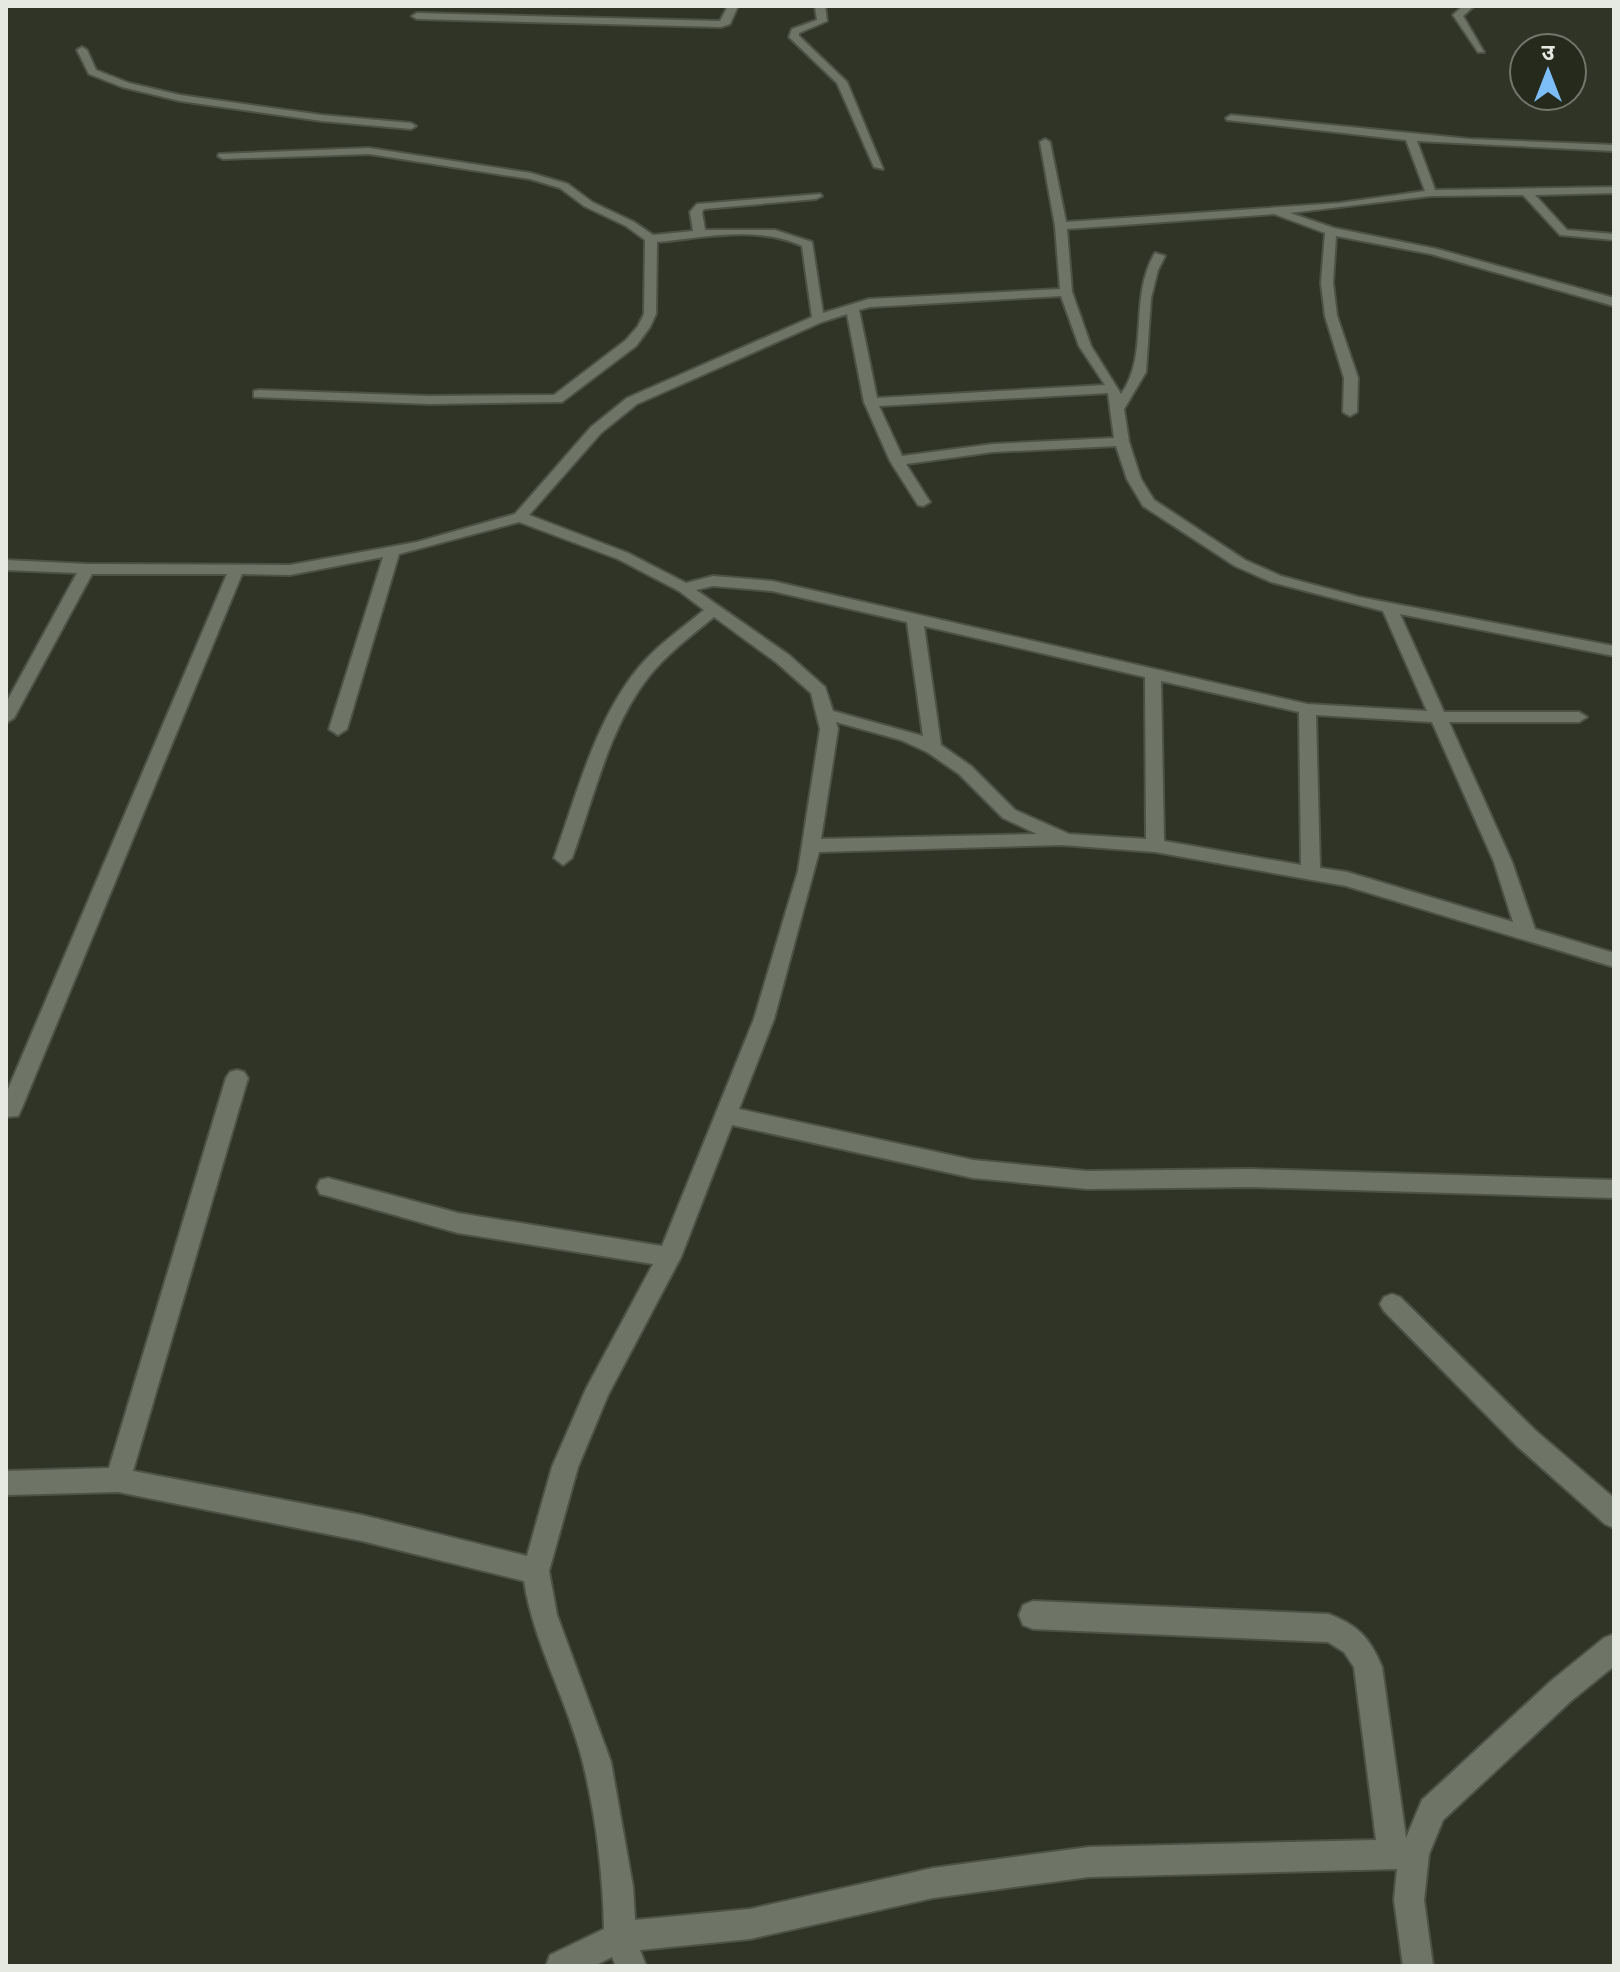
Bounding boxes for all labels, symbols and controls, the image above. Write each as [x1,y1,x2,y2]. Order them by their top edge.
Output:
north arrow [1508,32,1588,112]
text: उ [1542,40,1556,65]

